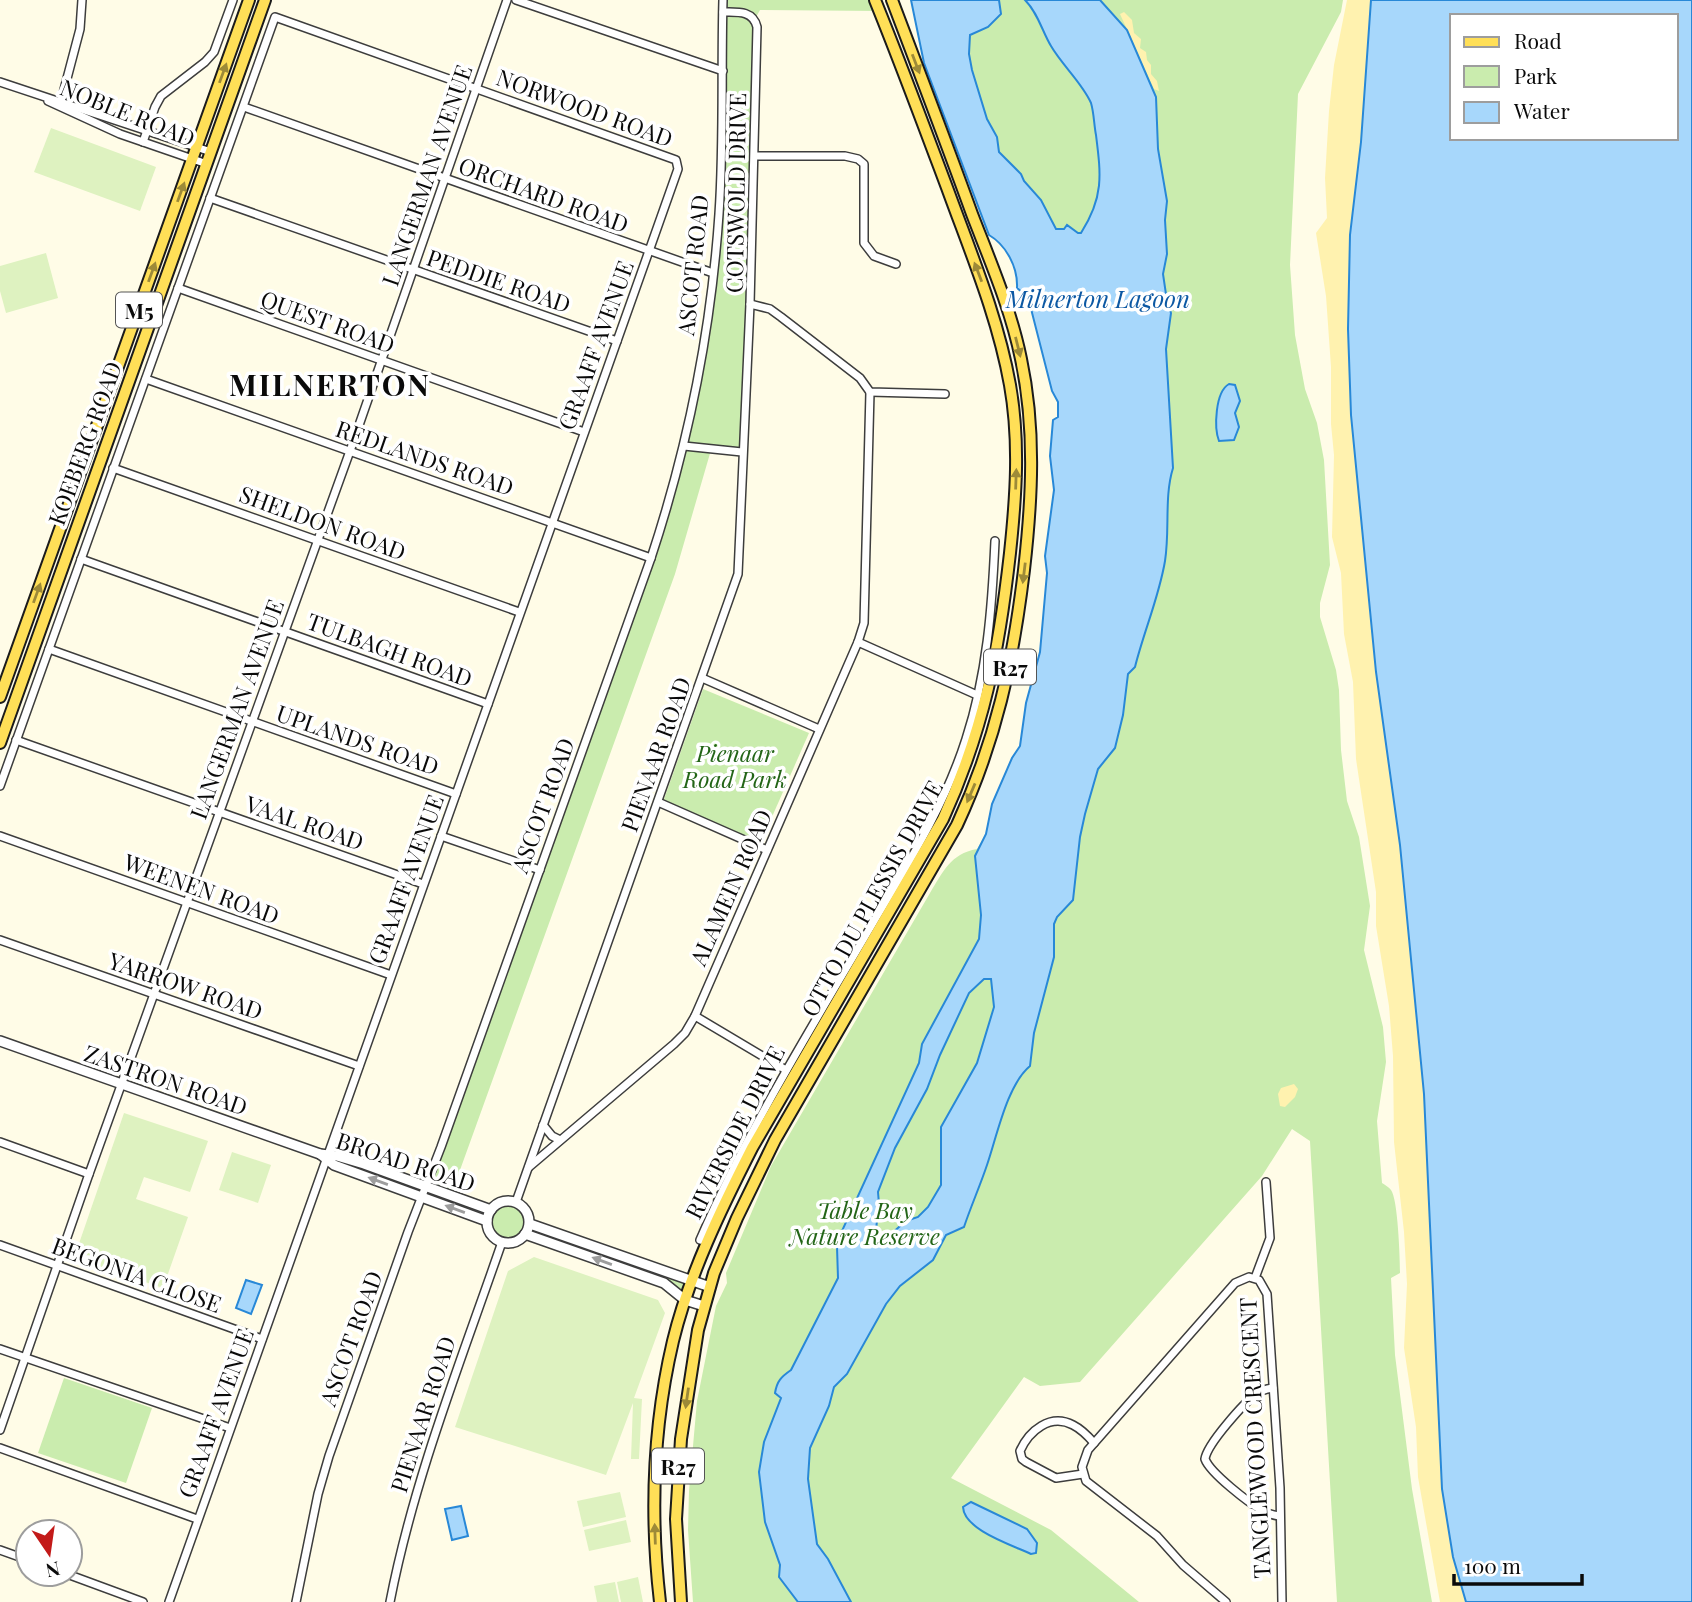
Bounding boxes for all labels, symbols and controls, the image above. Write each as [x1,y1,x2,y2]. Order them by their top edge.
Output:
legend [1450,14,1678,140]
text: Road [1514,26,1562,54]
one-way arrow [911,53,922,74]
street label: LANGERMAN AVENUE [374,60,478,290]
street label: NORWOOD ROAD [493,61,677,153]
text: Park [1514,61,1558,89]
one-way arrow [218,62,229,83]
street label: NOBLE ROAD [56,71,200,153]
street label: COTSWOLD DRIVE [718,93,752,293]
text: Water [1513,96,1570,124]
street label: ORCHARD ROAD [455,149,633,239]
one-way arrow [176,182,187,203]
street label: ASCOT ROAD [669,193,715,338]
street label: PEDDIE ROAD [423,241,575,319]
street label: GRAAFF AVENUE [550,256,640,434]
one-way arrow [147,261,158,282]
one-way arrow [973,261,984,282]
street label: QUEST ROAD [257,282,399,360]
water label: Milnerton Lagoon [1005,282,1190,314]
road number: M5 [116,292,162,328]
one-way arrow [1013,336,1024,358]
street label: KOEBERG ROAD [40,357,128,529]
district label: MILNERTON [229,364,431,404]
street label: REDLANDS ROAD [332,412,518,502]
one-way arrow [1011,467,1022,489]
street label: SHELDON ROAD [235,477,411,567]
one-way arrow [1018,562,1029,584]
one-way arrow [32,583,43,604]
street label: LANGERMAN AVENUE [182,595,290,823]
street label: TULBAGH ROAD [303,605,477,693]
road number: R27 [984,650,1036,684]
street label: PIENAAR ROAD [613,672,697,836]
street label: UPLANDS ROAD [273,697,443,781]
street label: ASCOT ROAD [503,733,581,878]
park label: Pienaar Road Park [682,737,787,794]
street label: OTTO DU PLESSIS DRIVE [793,774,949,1022]
one-way arrow [966,783,977,804]
street label: VAAL ROAD [241,787,368,857]
street label: GRAAFF AVENUE [360,790,450,968]
street label: ALAMEIN ROAD [681,804,778,971]
street label: WEENEN ROAD [119,845,284,930]
street label: YARROW ROAD [104,944,267,1026]
street label: ZASTRON ROAD [80,1037,252,1121]
street label: RIVERSIDE DRIVE [677,1040,791,1224]
street label: BROAD ROAD [333,1124,479,1198]
one-way arrow [367,1175,388,1186]
park label: Table Bay Nature Reserve [788,1194,940,1251]
one-way arrow [444,1203,465,1214]
street label: BEGONIA CLOSE [48,1229,226,1319]
one-way arrow [592,1255,613,1266]
street label: ASCOT ROAD [311,1266,389,1411]
street label: TANGLEWOOD CRESCENT [1231,1297,1277,1579]
street label: GRAAFF AVENUE [170,1324,260,1502]
street label: PIENAAR ROAD [382,1332,462,1496]
one-way arrow [681,1387,692,1409]
road number: R27 [652,1448,704,1484]
north arrow [14,1518,84,1588]
one-way arrow [649,1523,661,1545]
scale bar [1454,1542,1582,1586]
text: 100 m [1464,1551,1521,1579]
text: N [43,1556,63,1585]

